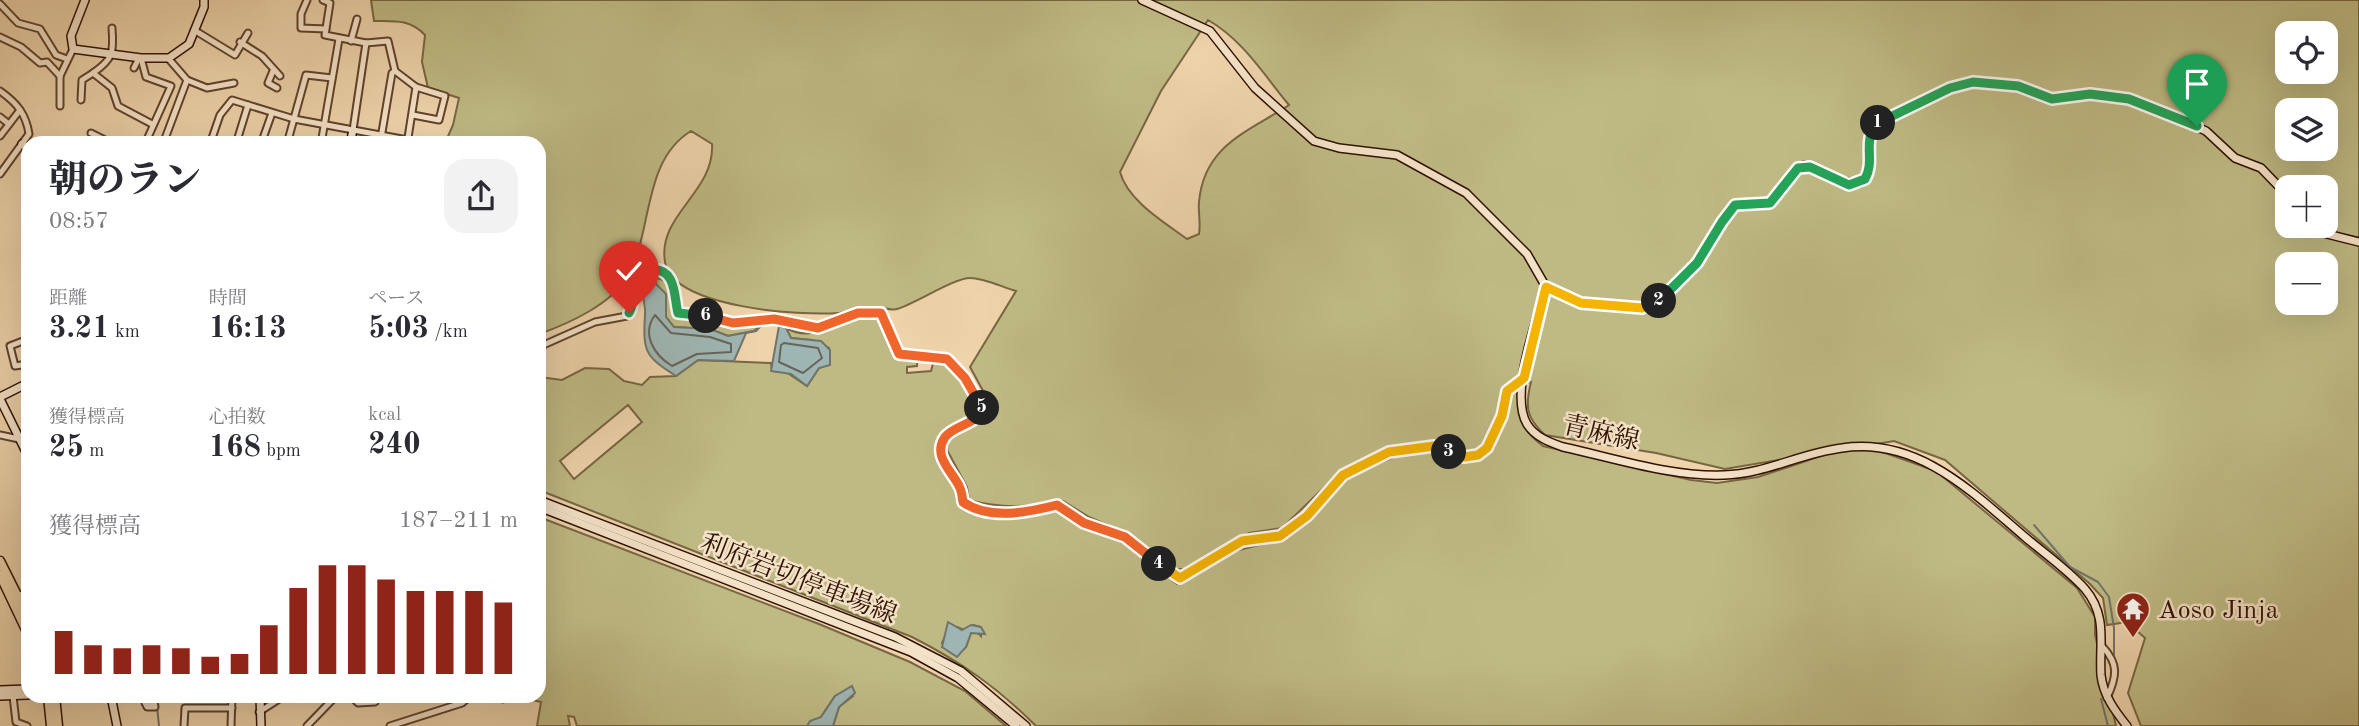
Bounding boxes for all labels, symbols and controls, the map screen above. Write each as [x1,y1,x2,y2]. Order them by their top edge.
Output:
map controls [2275,21,2338,315]
button: locate [2275,21,2338,84]
pin [2167,54,2227,126]
icon: arrive [2178,65,2216,103]
button: layers [2275,98,2338,161]
pin: 1 [1860,106,1896,140]
text: 1 [1872,113,1883,132]
button: share [444,159,518,233]
text: 朝のラン [49,163,201,201]
button: + [2275,175,2338,238]
text: 08:57 [49,210,109,233]
pin [599,241,659,313]
icon: check [610,252,648,290]
button: − [2275,252,2338,315]
pin: 2 [1642,284,1676,318]
text: 距離 [49,290,87,309]
text: 時間 [209,290,247,309]
text: ペース [368,290,424,309]
text: 2 [1653,291,1664,310]
pin: 6 [688,298,724,334]
text: 6 [700,306,711,325]
text: 3.21 [49,314,110,344]
text: 16:13 [209,314,287,344]
text: 5:03 [368,314,429,344]
text: km [110,323,140,342]
text: /km [429,323,468,342]
pin: 5 [964,390,1000,426]
text: 5 [976,398,987,417]
text: kcal [368,406,401,425]
text: 獲得標高 [49,409,125,428]
text: 心拍数 [209,409,266,428]
street label: 青麻線 [1560,411,1642,455]
text: 240 [368,430,421,460]
text: 25 [49,433,84,463]
text: 168 [209,433,261,463]
pin: 3 [1432,434,1466,470]
text: m [84,442,104,461]
text: bpm [261,442,301,461]
text: 3 [1443,442,1454,461]
text: 187–211 m [399,509,518,532]
text: 獲得標高 [49,515,141,538]
street label: 利府岩切停車場線 [697,529,901,629]
pin: 4 [1142,546,1176,582]
text: 4 [1153,554,1164,573]
temple icon: Aoso Jinja [2114,590,2152,639]
place label: Aoso Jinja [2158,598,2279,624]

